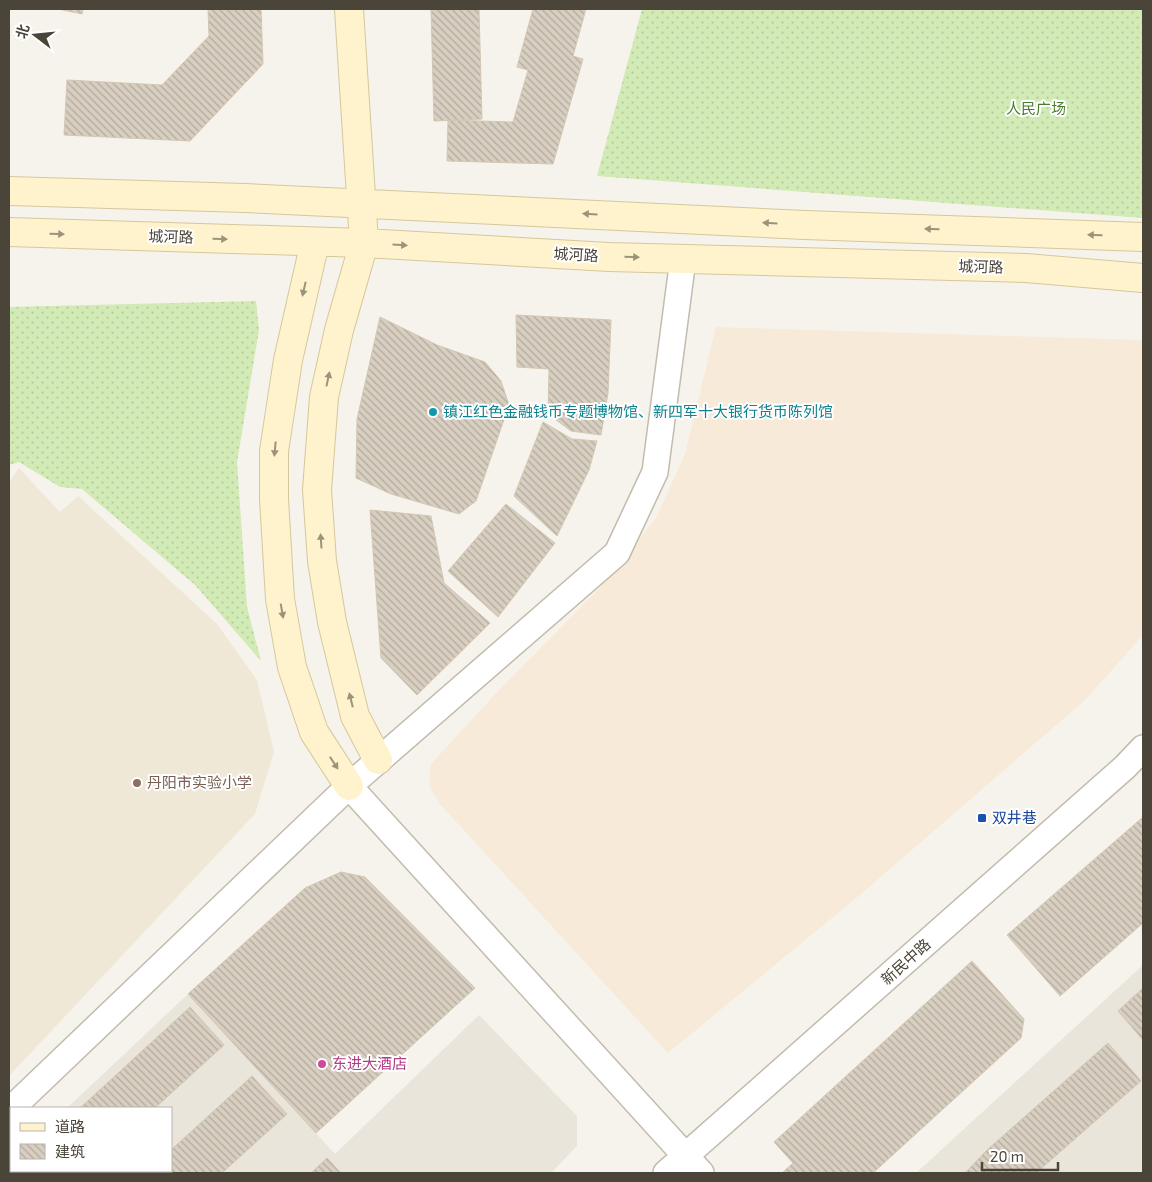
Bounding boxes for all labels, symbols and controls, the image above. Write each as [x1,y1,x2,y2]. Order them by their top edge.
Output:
north arrow [10,10,60,60]
text: 北 [12,22,32,40]
park label: 人民广场 [1006,99,1066,117]
one-way arrow [582,209,598,217]
one-way arrow [761,219,777,227]
one-way arrow [924,225,940,233]
street label: 城河路 [148,226,194,246]
one-way arrow [50,230,66,238]
one-way arrow [1086,231,1102,239]
one-way arrow [212,235,228,243]
one-way arrow [392,242,408,250]
street label: 城河路 [553,244,599,264]
one-way arrow [624,254,640,262]
street label: 城河路 [958,256,1004,276]
one-way arrow [300,282,308,297]
one-way arrow [324,372,332,387]
place label: 镇江红色金融钱币专题博物馆、新四军十大银行货币陈列馆 [443,402,833,420]
marker: 镇江红色金融钱币专题博物馆、新四军十大银行货币陈列馆 [427,406,439,418]
one-way arrow [271,441,279,457]
one-way arrow [316,533,324,549]
one-way arrow [278,604,286,620]
one-way arrow [347,693,355,708]
one-way arrow [330,756,339,770]
place label: 丹阳市实验小学 [147,773,252,791]
marker: 丹阳市实验小学 [131,777,143,789]
place label: 双井巷 [992,808,1037,826]
marker: 双井巷 [976,812,988,824]
street label: 新民中路 [877,934,934,988]
place label: 东进大酒店 [332,1054,407,1072]
marker: 东进大酒店 [316,1058,328,1070]
legend [10,1107,172,1172]
text: 道路 [55,1117,85,1135]
scale bar [982,1140,1058,1172]
text: 建筑 [55,1142,85,1160]
text: 20 m [990,1147,1024,1165]

